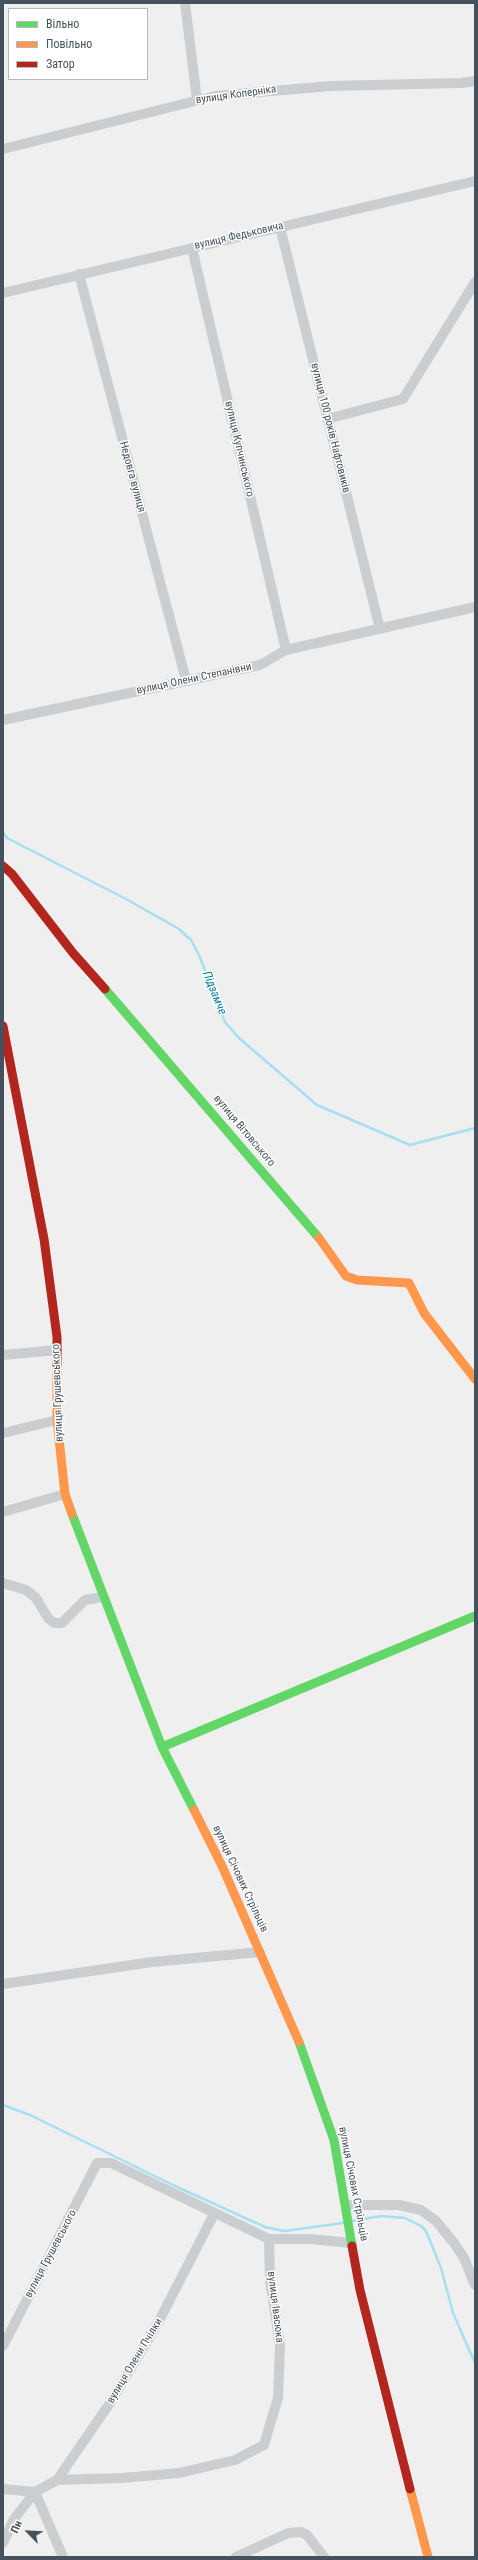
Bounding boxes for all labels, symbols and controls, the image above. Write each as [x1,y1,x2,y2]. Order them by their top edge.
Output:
legend [8,8,148,80]
text: Вільно [46,17,79,31]
text: Повільно [46,37,92,51]
text: Затор [46,57,75,71]
street label: вулиця Коперніка [195,83,277,107]
street label: вулиця Федьковича [193,219,285,253]
street label: вулиця 100 років Нафтовиків [307,362,353,494]
street label: вулиця Купчинського [222,400,256,498]
street label: Недовга вулиця [116,440,148,514]
street label: вулиця Олени Степанівни [135,660,253,698]
water label: Підзамче [199,969,229,1017]
street label: вулиця Вітовського [210,1093,278,1169]
street label: вулиця Грушевського [50,1344,66,1442]
street label: вулиця Січових Стрільців [209,1823,271,1935]
street label: вулиця Січових Стрільців [335,2126,371,2242]
street label: вулиця Грушевського [22,2208,80,2300]
street label: вулиця Івасюка [264,2271,286,2343]
street label: вулиця Олени Пчілки [104,2316,166,2406]
north arrow [8,2512,48,2552]
text: Пн [8,2519,25,2535]

